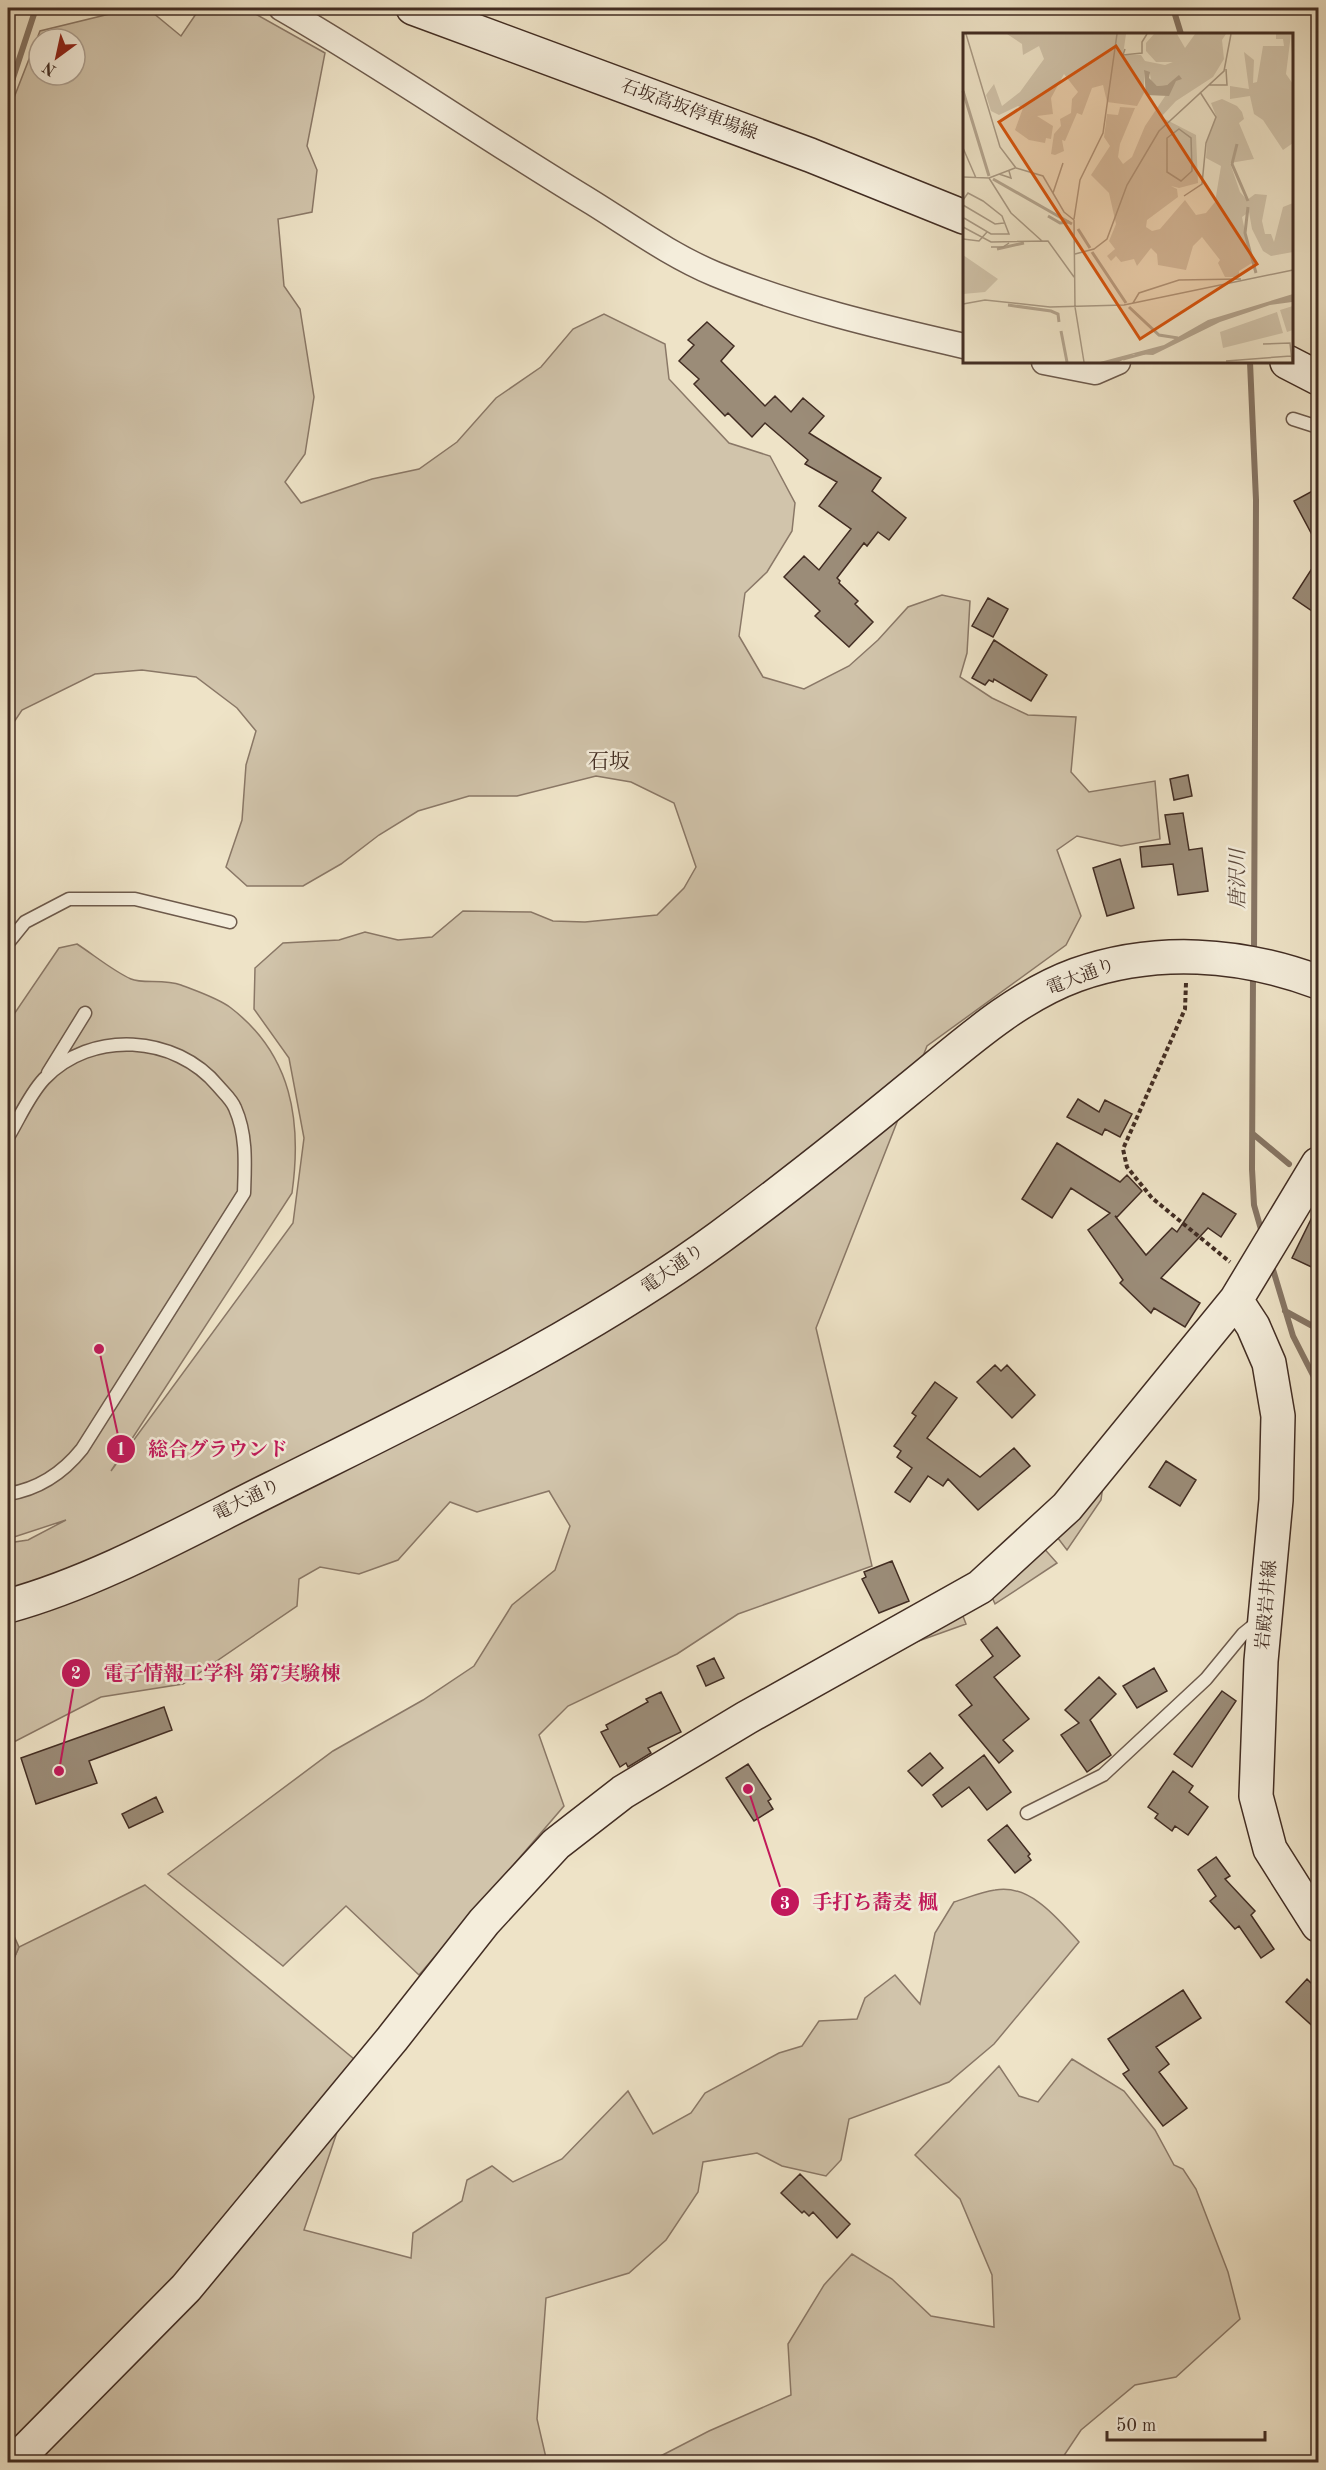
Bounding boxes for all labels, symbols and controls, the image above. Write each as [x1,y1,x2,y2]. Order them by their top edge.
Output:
north arrow [27,27,87,87]
inset map [963,33,1293,363]
text: N [40,57,59,78]
street label: 石坂高坂停車場線 [618,75,760,143]
district label: 石坂 [588,750,630,773]
water label: 唐沢川 [1227,847,1249,909]
street label: 電大通り [1043,954,1118,998]
street label: 電大通り [637,1239,708,1297]
callout: 総合グラウンド [106,1430,300,1468]
text: 総合グラウンド [148,1439,288,1461]
text: 1 [116,1441,126,1459]
street label: 電大通り [210,1474,283,1524]
street label: 岩殿岩井線 [1252,1559,1280,1651]
callout: 電子情報工学科 第7実験棟 [61,1654,353,1692]
text: 電子情報工学科 第7実験棟 [103,1662,341,1685]
text: 2 [71,1665,81,1683]
callout: 手打ち蕎麦 楓 [770,1883,950,1921]
text: 手打ち蕎麦 楓 [812,1891,938,1914]
text: 3 [780,1895,790,1913]
scale bar [1107,2404,1264,2442]
text: 50 m [1116,2417,1156,2435]

